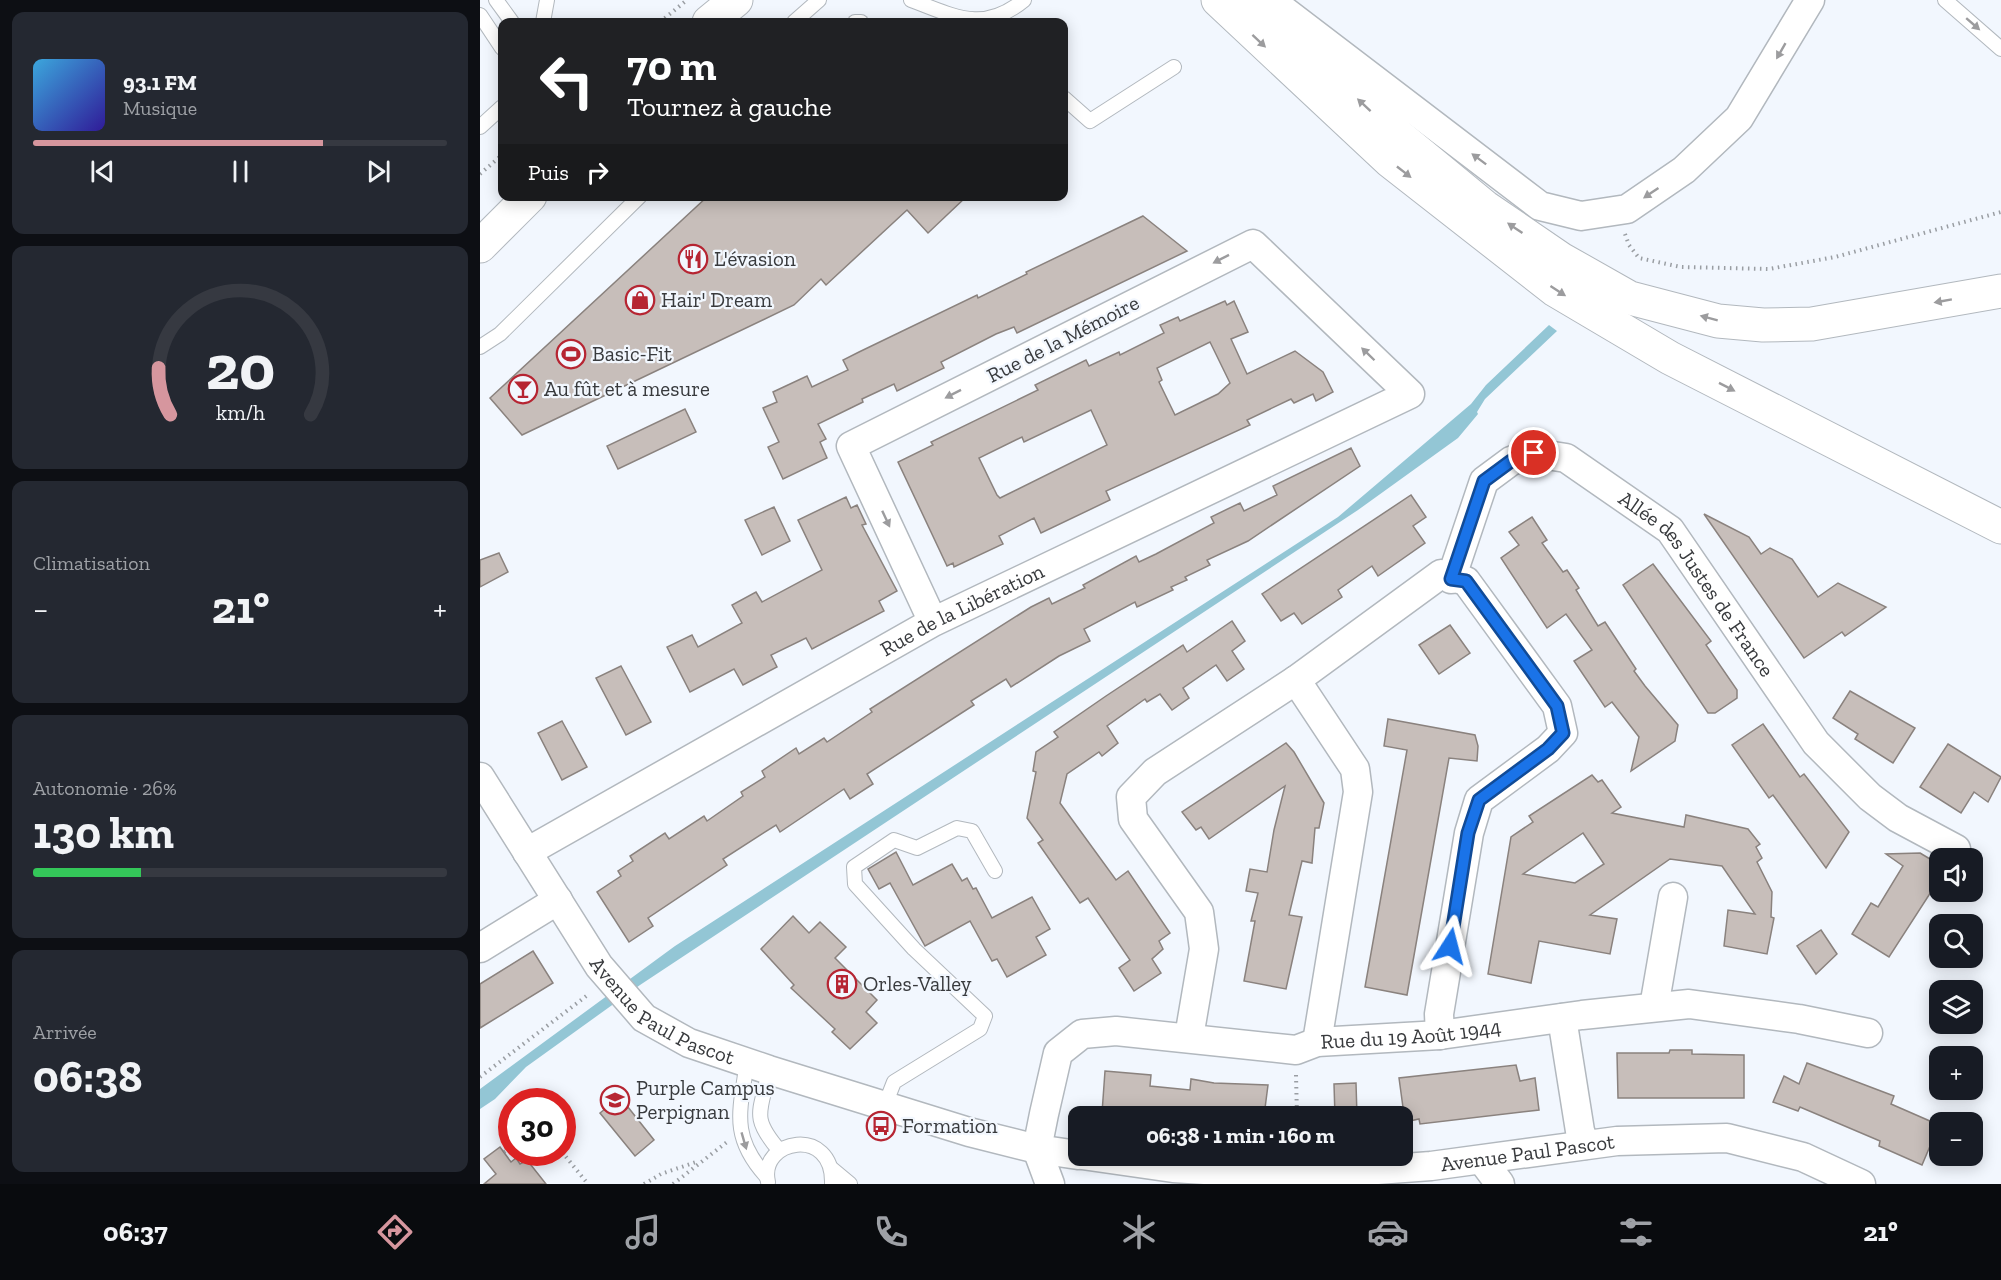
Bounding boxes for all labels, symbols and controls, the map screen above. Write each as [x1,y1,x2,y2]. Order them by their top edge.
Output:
one-way arrow [1965,17,1980,30]
one-way arrow [1252,34,1267,48]
text: 70 m [627,40,717,91]
icon: left [528,42,606,120]
one-way arrow [1776,43,1786,60]
text: 93.1 FM [123,69,197,96]
text: Tournez à gauche [627,91,832,123]
text: Musique [123,96,197,120]
one-way arrow [1357,98,1372,112]
one-way arrow [1471,154,1486,166]
icon: previous [86,155,119,188]
icon: pause [224,155,257,188]
icon: next [362,155,395,188]
icon: right [581,156,614,189]
text: Puis [528,159,569,186]
one-way arrow [1396,165,1412,178]
one-way arrow [1644,187,1660,199]
one-way arrow [1508,222,1524,234]
restaurant icon: L'évasion [677,243,709,275]
place label: L'évasion [714,246,796,271]
one-way arrow [1212,254,1230,264]
shop icon: Hair' Dream [624,284,656,316]
one-way arrow [1550,285,1566,296]
place label: Hair' Dream [661,287,772,312]
street label: Rue de la Mémoire [983,289,1143,388]
one-way arrow [1934,297,1953,306]
one-way arrow [1700,313,1718,323]
text: 20 [205,330,275,405]
sports icon: Basic-Fit [555,338,587,370]
place label: Basic-Fit [592,341,672,366]
one-way arrow [1361,347,1375,361]
bar icon: Au fût et à mesure [507,373,539,405]
place label: Au fût et à mesure [544,376,710,401]
one-way arrow [1719,383,1736,392]
one-way arrow [944,389,962,399]
text: km/h [216,400,264,425]
pin [1508,427,1559,478]
icon: arrive [1517,436,1550,469]
street label: Allée des Justes de France [1614,485,1780,681]
one-way arrow [881,511,890,528]
text: Climatisation [33,551,150,575]
street label: Rue de la Libération [876,558,1048,661]
text: 21° [212,581,270,635]
text: − [33,589,48,628]
text: + [433,589,447,628]
text: Autonomie · 26% [33,776,177,800]
text: 130 km [33,806,174,860]
map controls [1929,848,1983,1166]
button: sound [1929,848,1983,902]
position arrow [1418,914,1482,978]
button: search [1929,914,1983,968]
street label: Avenue Paul Pascot [585,952,738,1069]
building icon: Orles-Valley [826,968,858,1000]
place label: Orles-Valley [863,971,972,996]
button: layers [1929,980,1983,1034]
street label: Rue du 19 Août 1944 [1320,1014,1503,1054]
text: Arrivée [33,1020,97,1044]
button: + [1929,1046,1983,1100]
text: 06:38 [33,1050,142,1104]
place label: Purple Campus Perpignan [636,1075,775,1124]
school or university icon: Purple Campus Perpignan [599,1084,631,1116]
speed limit sign: 30 [498,1088,576,1166]
bus stop icon: Formation [865,1110,897,1142]
button: − [1929,1112,1983,1166]
place label: Formation [902,1113,998,1138]
text: 06:38 · 1 min · 160 m [1146,1122,1335,1149]
street label: Avenue Paul Pascot [1439,1128,1616,1177]
one-way arrow [740,1132,749,1150]
icon: directions [374,1211,416,1253]
icon: music [622,1211,664,1253]
icon: phone [870,1211,912,1253]
icon: climate [1118,1211,1160,1253]
icon: car [1367,1211,1409,1253]
icon: filters [1615,1211,1657,1253]
text: 06:37 [103,1216,168,1248]
text: 21° [1863,1216,1898,1248]

